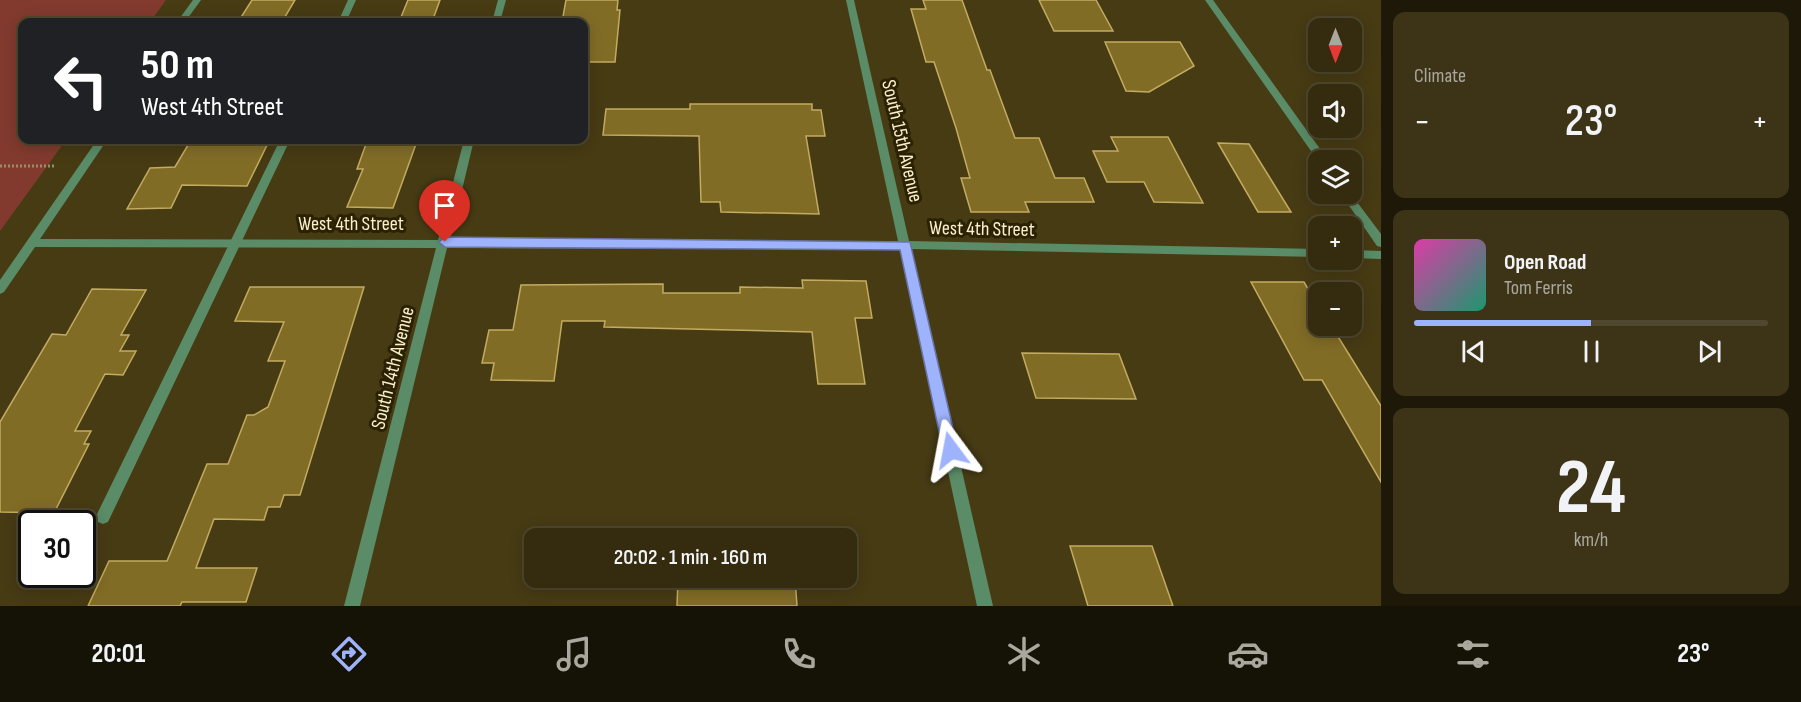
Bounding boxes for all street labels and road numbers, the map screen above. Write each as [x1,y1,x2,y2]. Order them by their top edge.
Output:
street label: South 15th Avenue [876,77,928,205]
street label: West 4th Street [298,212,404,236]
street label: West 4th Street [929,216,1035,242]
street label: South 14th Avenue [366,304,420,432]

